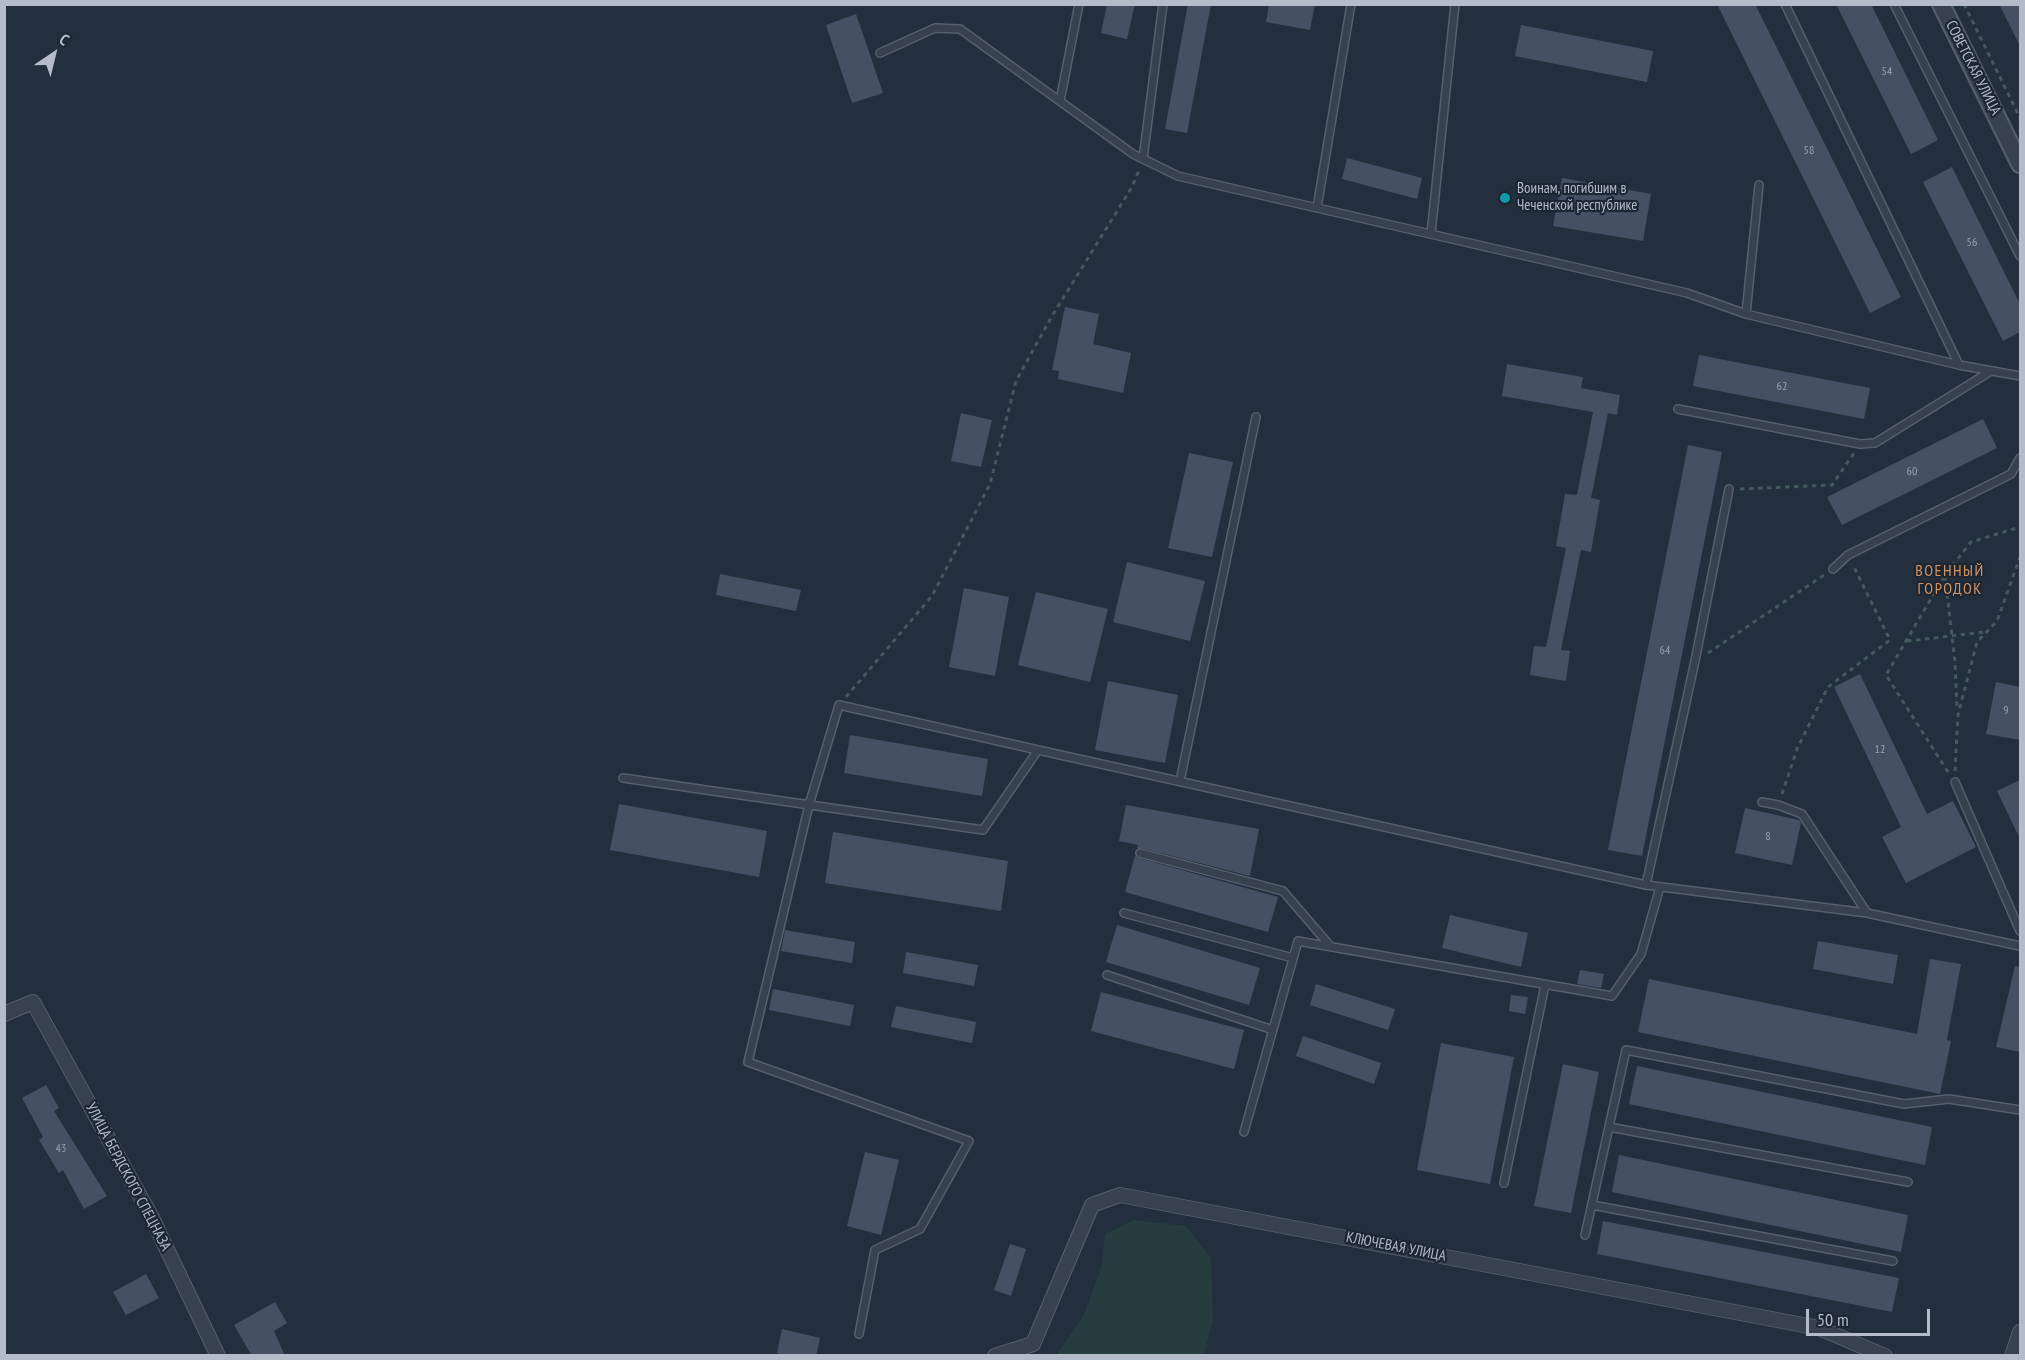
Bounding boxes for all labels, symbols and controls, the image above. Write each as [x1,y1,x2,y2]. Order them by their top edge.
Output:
street label: СОВЕТСКАЯ УЛИЦА [1941,18,2005,118]
north arrow [24,24,84,84]
text: С [56,29,73,50]
house number: 54 [1882,65,1892,79]
house number: 58 [1804,144,1814,158]
place label: Воинам, погибшим в Чеченской республике [1517,180,1637,215]
marker: Воинам, погибшим в Чеченской республике [1498,191,1512,205]
house number: 56 [1967,236,1977,250]
house number: 62 [1777,380,1787,394]
house number: 60 [1907,465,1917,479]
district label: ВОЕННЫЙ ГОРОДОК [1915,561,1985,599]
house number: 64 [1660,644,1670,658]
house number: 9 [2003,704,2009,718]
house number: 12 [1875,743,1885,757]
house number: 8 [1765,830,1771,844]
street label: УЛИЦА БЕРДСКОГО СПЕЦНАЗА [81,1100,175,1254]
house number: 43 [56,1142,66,1156]
street label: КЛЮЧЕВАЯ УЛИЦА [1345,1229,1447,1265]
scale bar [1809,1297,1934,1335]
text: 50 m [1817,1308,1849,1331]

